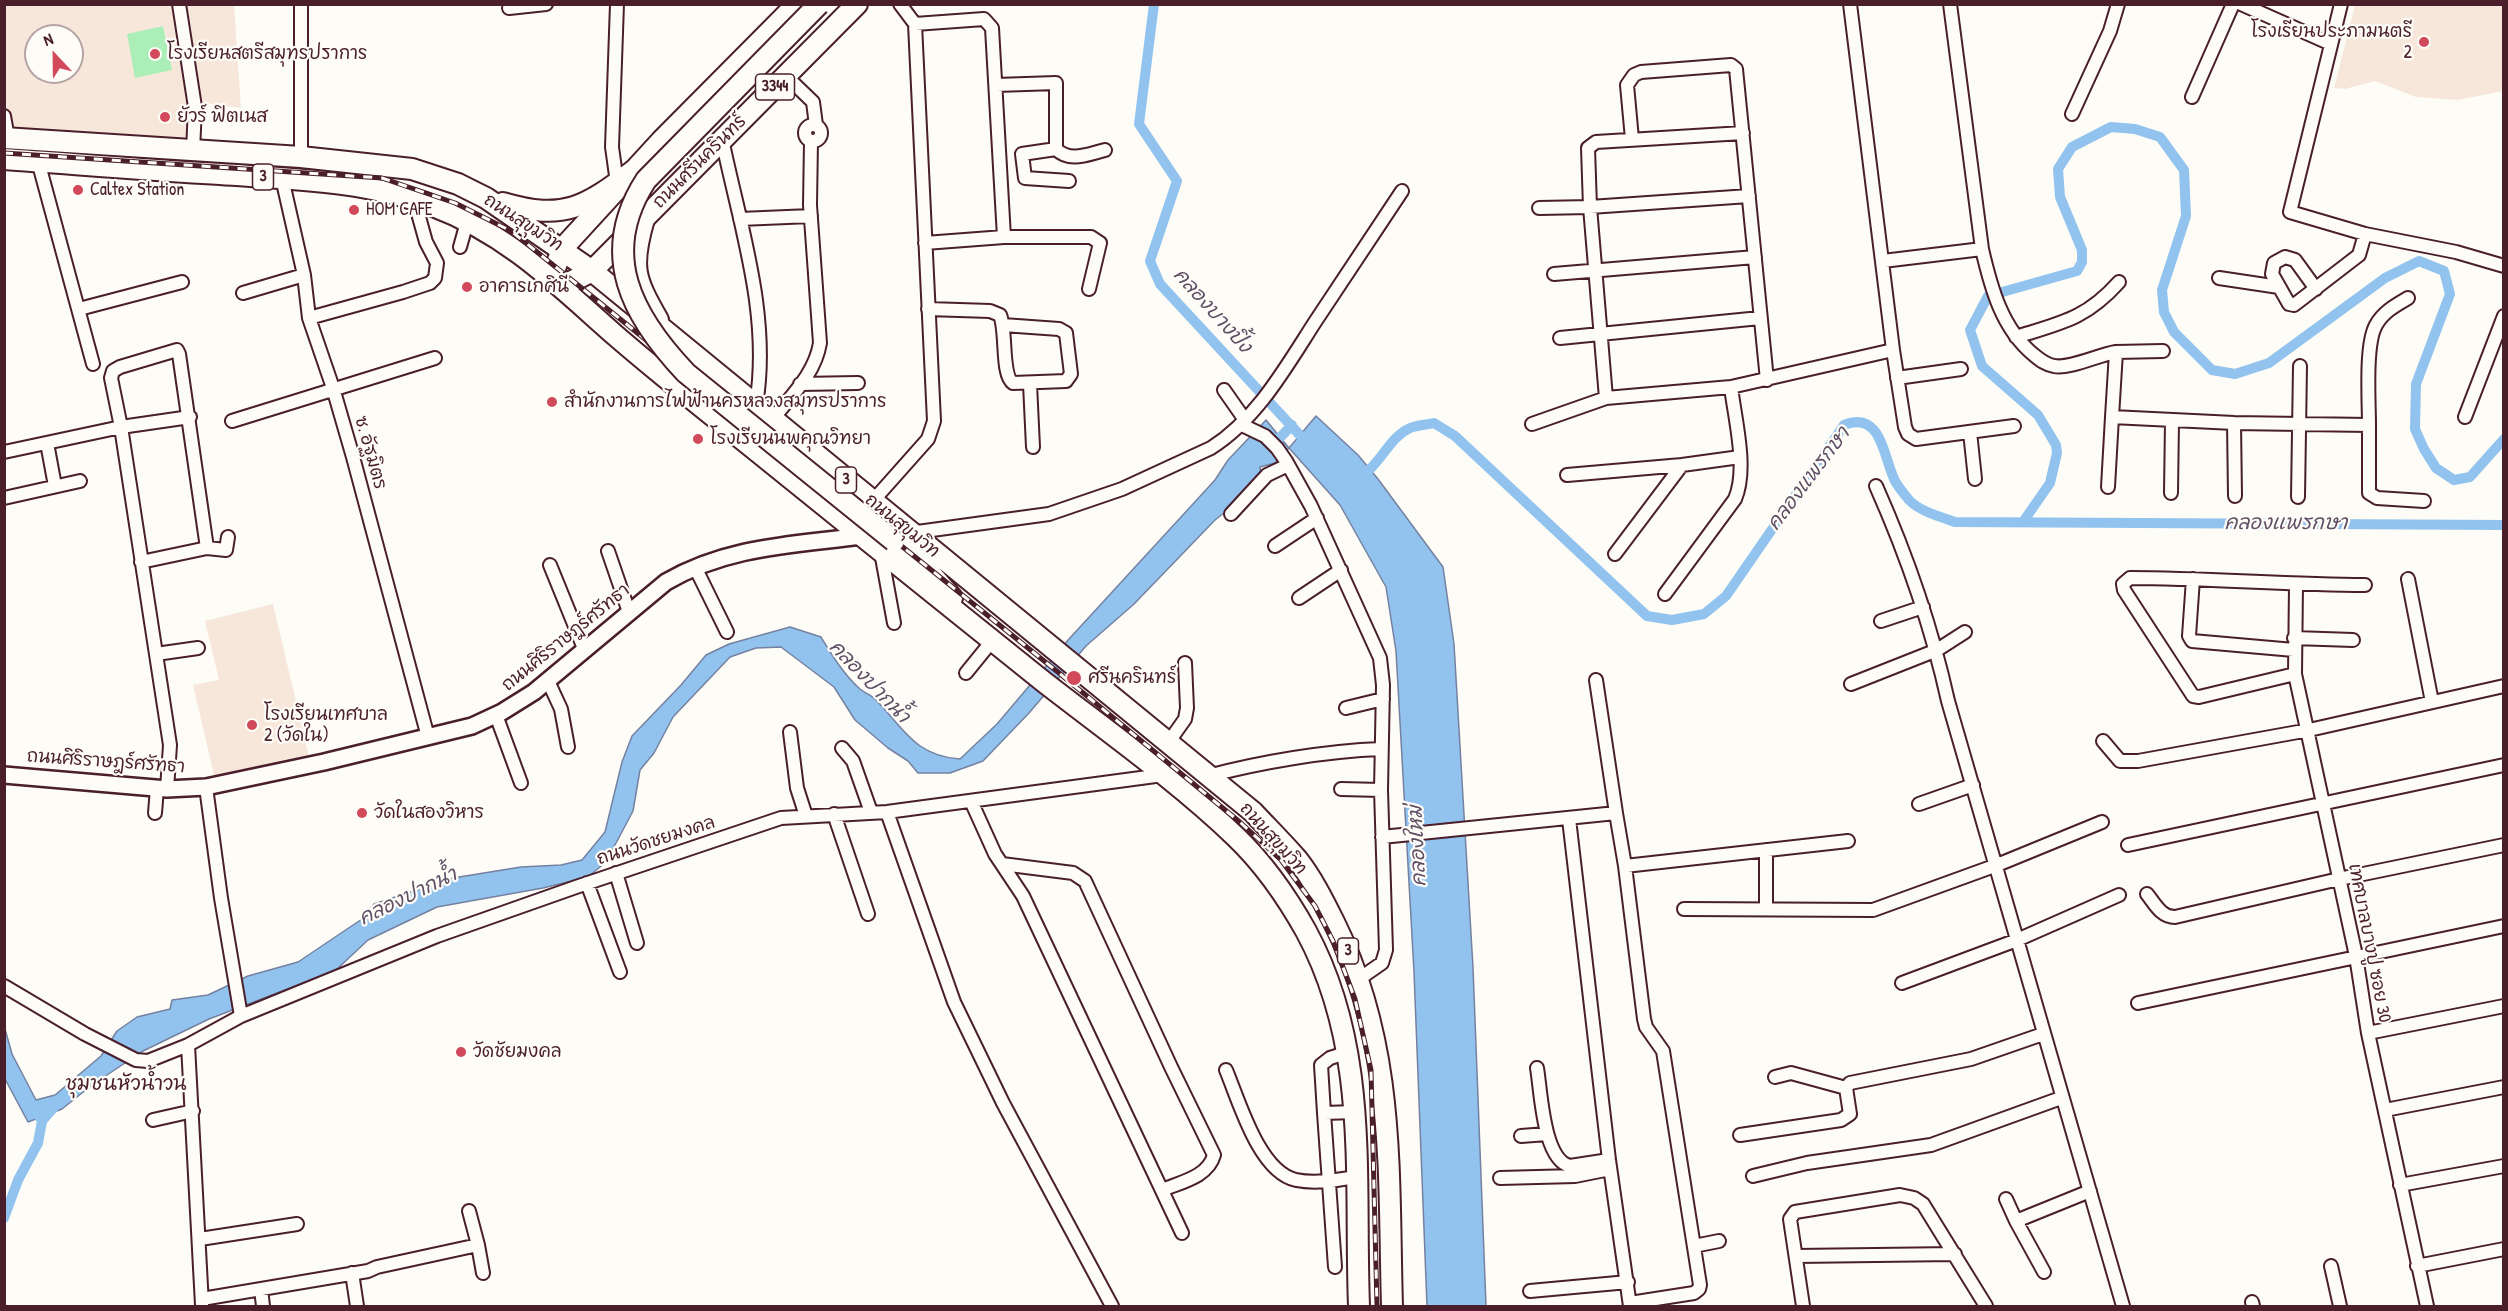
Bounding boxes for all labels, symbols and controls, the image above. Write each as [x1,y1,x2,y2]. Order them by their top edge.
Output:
place label: โรงเรียนประภามนตรี 2 [2251,21,2412,63]
north arrow [24,24,84,84]
text: N [40,27,56,51]
marker: โรงเรียนประภามนตรี 2 [2417,35,2431,49]
place label: โรงเรียนสตรีสมุทรปราการ [167,43,367,65]
marker: โรงเรียนสตรีสมุทรปราการ [148,47,162,61]
road number: 3344 [756,74,794,100]
place label: ยัวร์ ฟิตเนส [177,106,267,128]
marker: ยัวร์ ฟิตเนส [158,110,172,124]
street label: ถนนศรีนครินทร์ [649,111,751,213]
road number: 3 [252,164,274,190]
place label: Caltex Station [90,179,184,201]
marker: Caltex Station [71,183,85,197]
street label: ถนนสุขุมวิท [479,189,567,257]
place label: HOM CAFE [366,199,433,221]
marker: HOM CAFE [347,203,361,217]
water label: คลองบางปิ้ง [1168,264,1256,358]
place label: อาคารเกศินี [479,276,569,298]
marker: อาคารเกศินี [460,280,474,294]
place label: สำนักงานการไฟฟ้านครหลวงสมุทรปราการ [564,391,886,413]
marker: สำนักงานการไฟฟ้านครหลวงสมุทรปราการ [545,395,559,409]
street label: ซ. อัฐมิตร [349,414,391,492]
water label: คลองแพรกษา [1762,423,1856,535]
place label: โรงเรียนนพคุณวิทยา [710,428,871,450]
marker: โรงเรียนนพคุณวิทยา [691,432,705,446]
road number: 3 [836,467,856,493]
street label: ถนนสุขุมวิท [860,489,944,563]
water label: คลองแพรกษา [2225,512,2347,536]
street label: ถนนศิริราษฎร์ศรัทธา [498,580,634,696]
water label: คลองปากน้ำ [824,636,914,728]
place label: ศรีนครินทร์ [1088,667,1176,689]
marker: ศรีนครินทร์ [1065,669,1083,687]
place label: โรงเรียนเทศบาล 2 (วัดใน) [264,704,388,746]
marker: โรงเรียนเทศบาล 2 (วัดใน) [245,718,259,732]
street label: ถนนศิริราษฎร์ศรัทธา [26,746,186,778]
street label: ถนนสุขุมวิท [1235,798,1311,880]
place label: วัดในสองวิหาร [374,802,484,824]
water label: คลองใหม่ [1404,805,1432,887]
marker: วัดในสองวิหาร [355,806,369,820]
street label: ถนนวัดชยมงคล [594,812,718,870]
street label: เทศบาลบางปู ซอย 30 [2343,862,2395,1024]
water label: คลองปากน้ำ [355,863,461,931]
road number: 3 [1338,938,1358,964]
place label: วัดชัยมงคล [473,1041,561,1063]
marker: วัดชัยมงคล [454,1045,468,1059]
district label: ชุมชนหัวน้ำวน [65,1073,187,1097]

